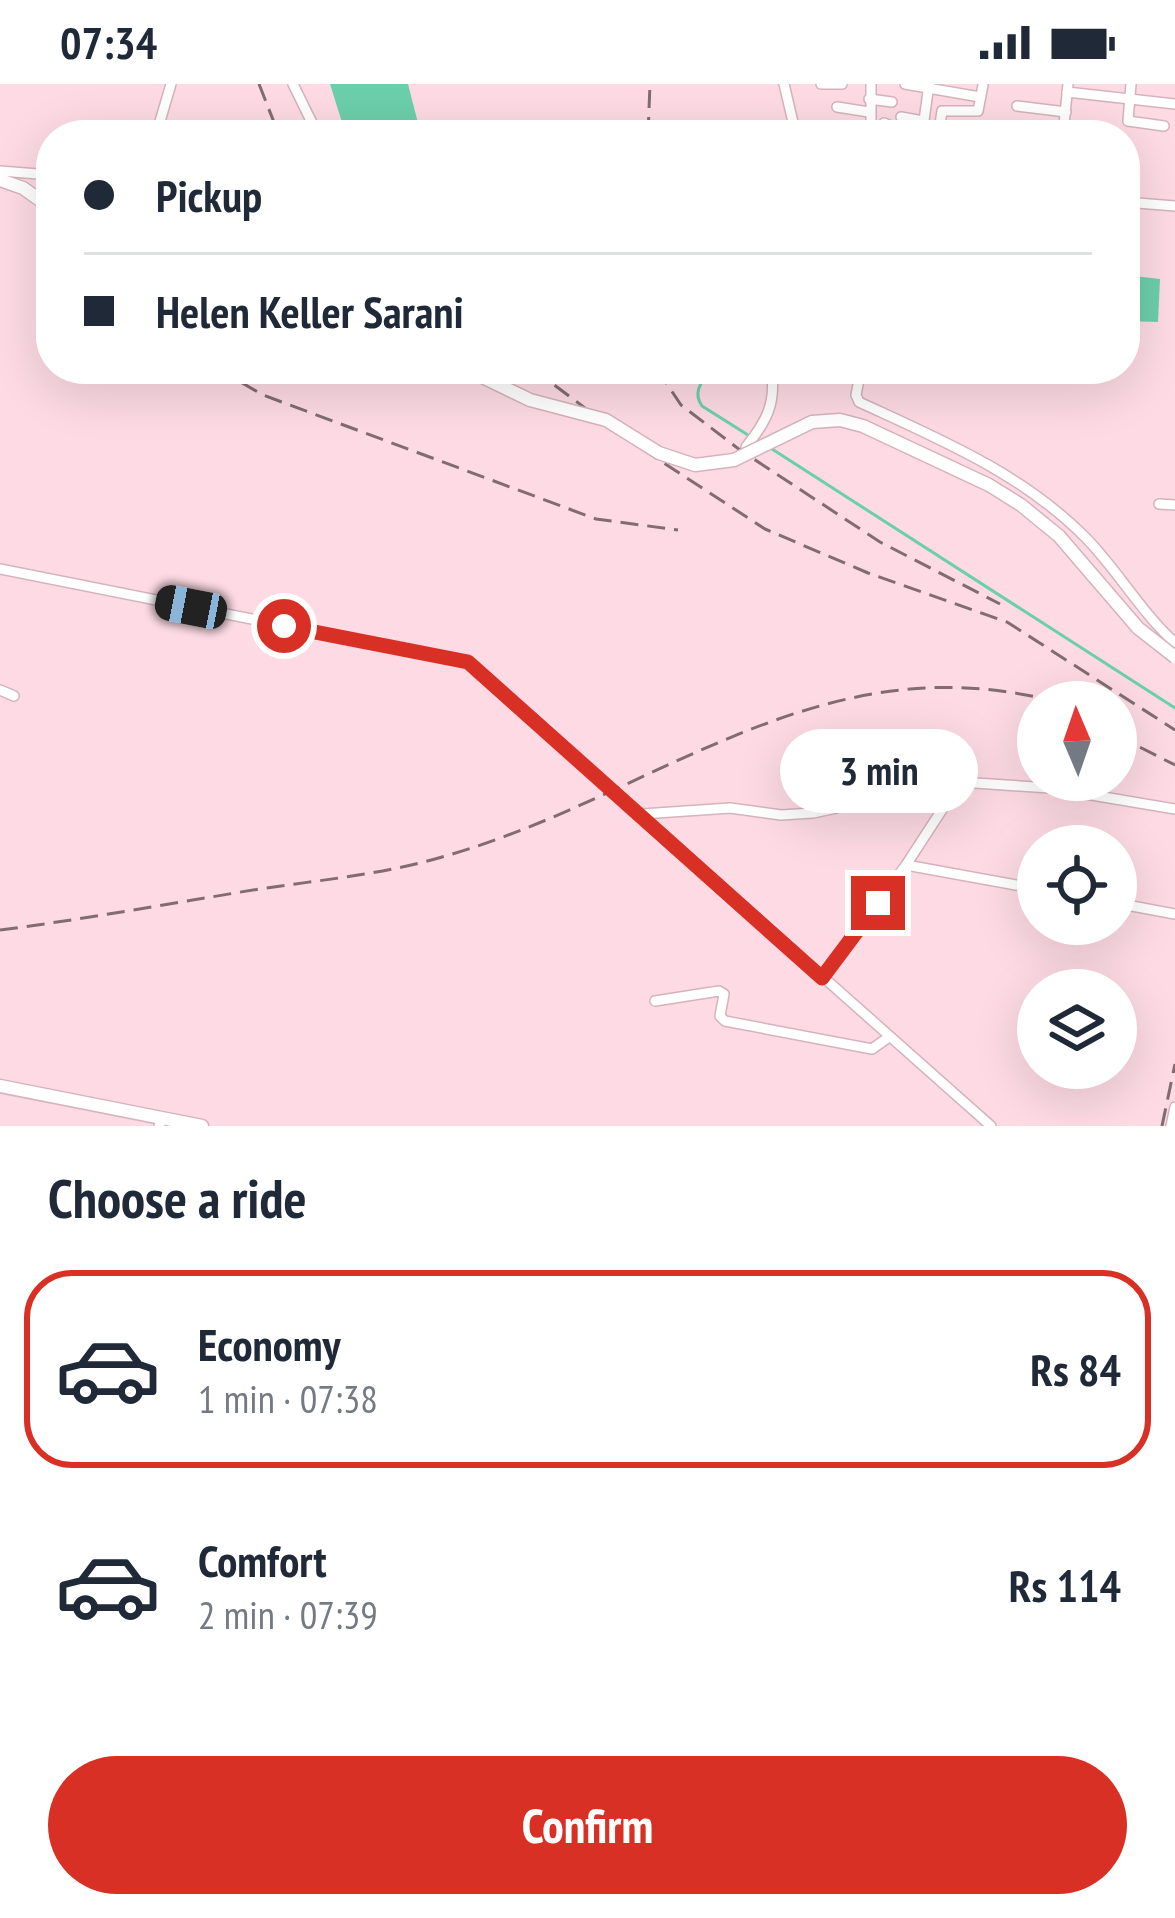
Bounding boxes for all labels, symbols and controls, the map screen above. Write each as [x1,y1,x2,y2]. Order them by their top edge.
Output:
text: 07:34 [60,13,157,71]
text: Pickup [156,166,262,224]
text: Helen Keller Sarani [156,282,464,340]
car [152,582,230,632]
route start [257,599,311,653]
north arrow [1017,681,1137,801]
map controls [1017,681,1137,1089]
callout: 3 min [779,729,977,813]
text: 3 min [840,745,918,796]
button: locate [1017,825,1137,945]
route end [851,876,905,930]
button: layers [1017,969,1137,1089]
text: Choose a ride [48,1163,307,1233]
icon: car [54,1315,162,1423]
text: Economy [198,1315,341,1373]
text: Rs 84 [1030,1340,1121,1398]
text: 1 min · 07:38 [198,1373,378,1424]
icon: car [54,1531,162,1639]
text: Comfort [198,1531,327,1589]
text: Rs 114 [1009,1556,1121,1614]
text: 2 min · 07:39 [198,1589,378,1640]
button: Confirm [48,1756,1127,1894]

